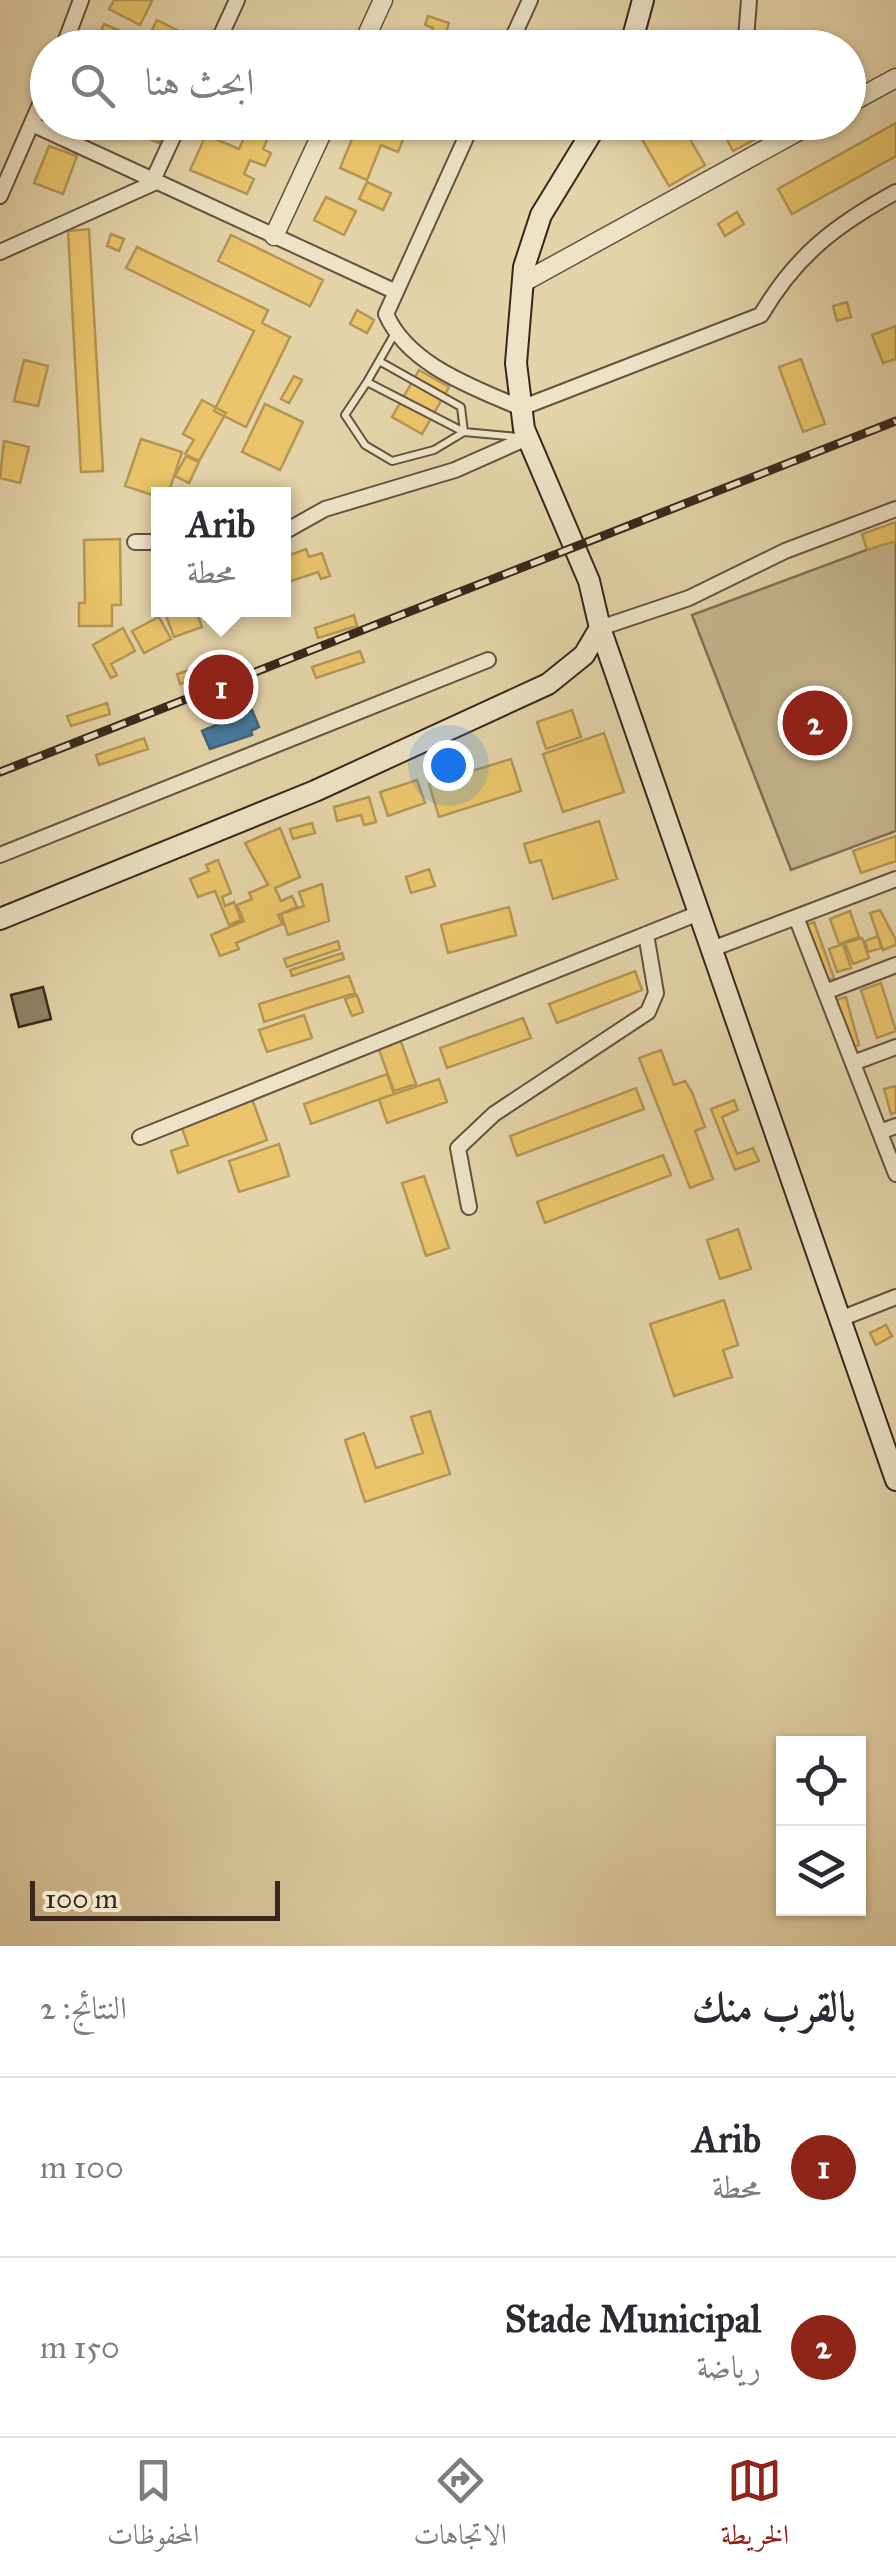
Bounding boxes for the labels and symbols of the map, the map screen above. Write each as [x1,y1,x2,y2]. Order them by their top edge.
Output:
pin: 1 [188,650,254,724]
pin: 2 [782,686,848,760]
your location [423,740,474,791]
scale bar [30,1876,280,1921]

